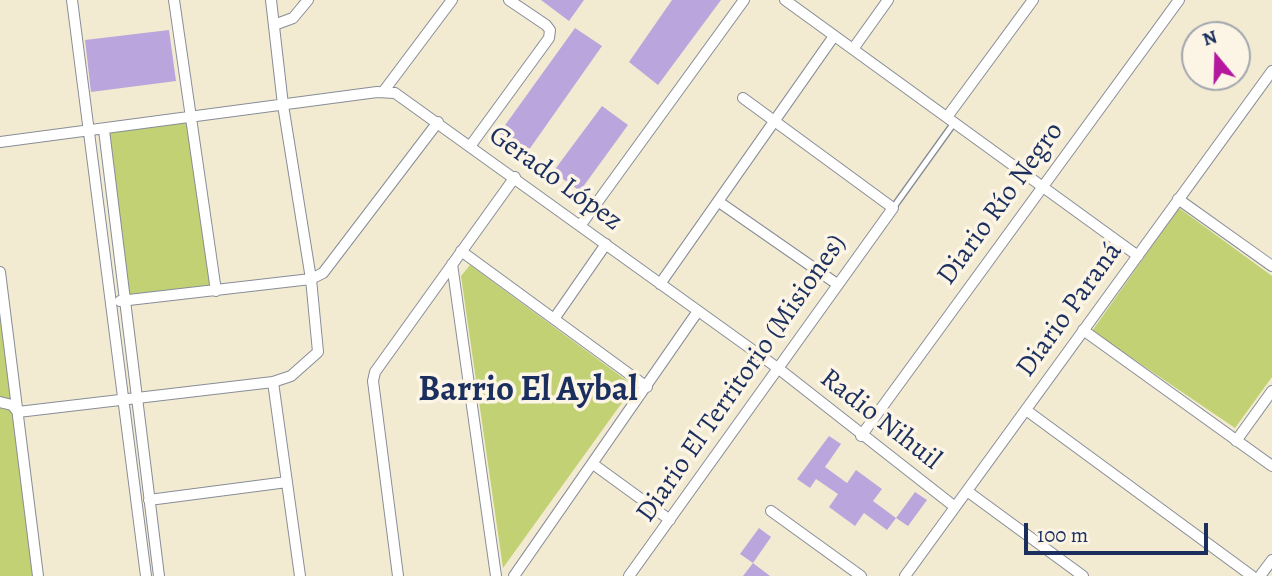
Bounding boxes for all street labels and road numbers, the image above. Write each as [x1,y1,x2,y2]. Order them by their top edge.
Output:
street label: Diario Río Negro [931,116,1071,292]
street label: Gerado López [482,119,628,239]
street label: Diario El Territorio (Misiones) [630,229,854,529]
street label: Diario Paraná [1010,236,1130,384]
street label: Radio Nihuil [813,362,947,478]

